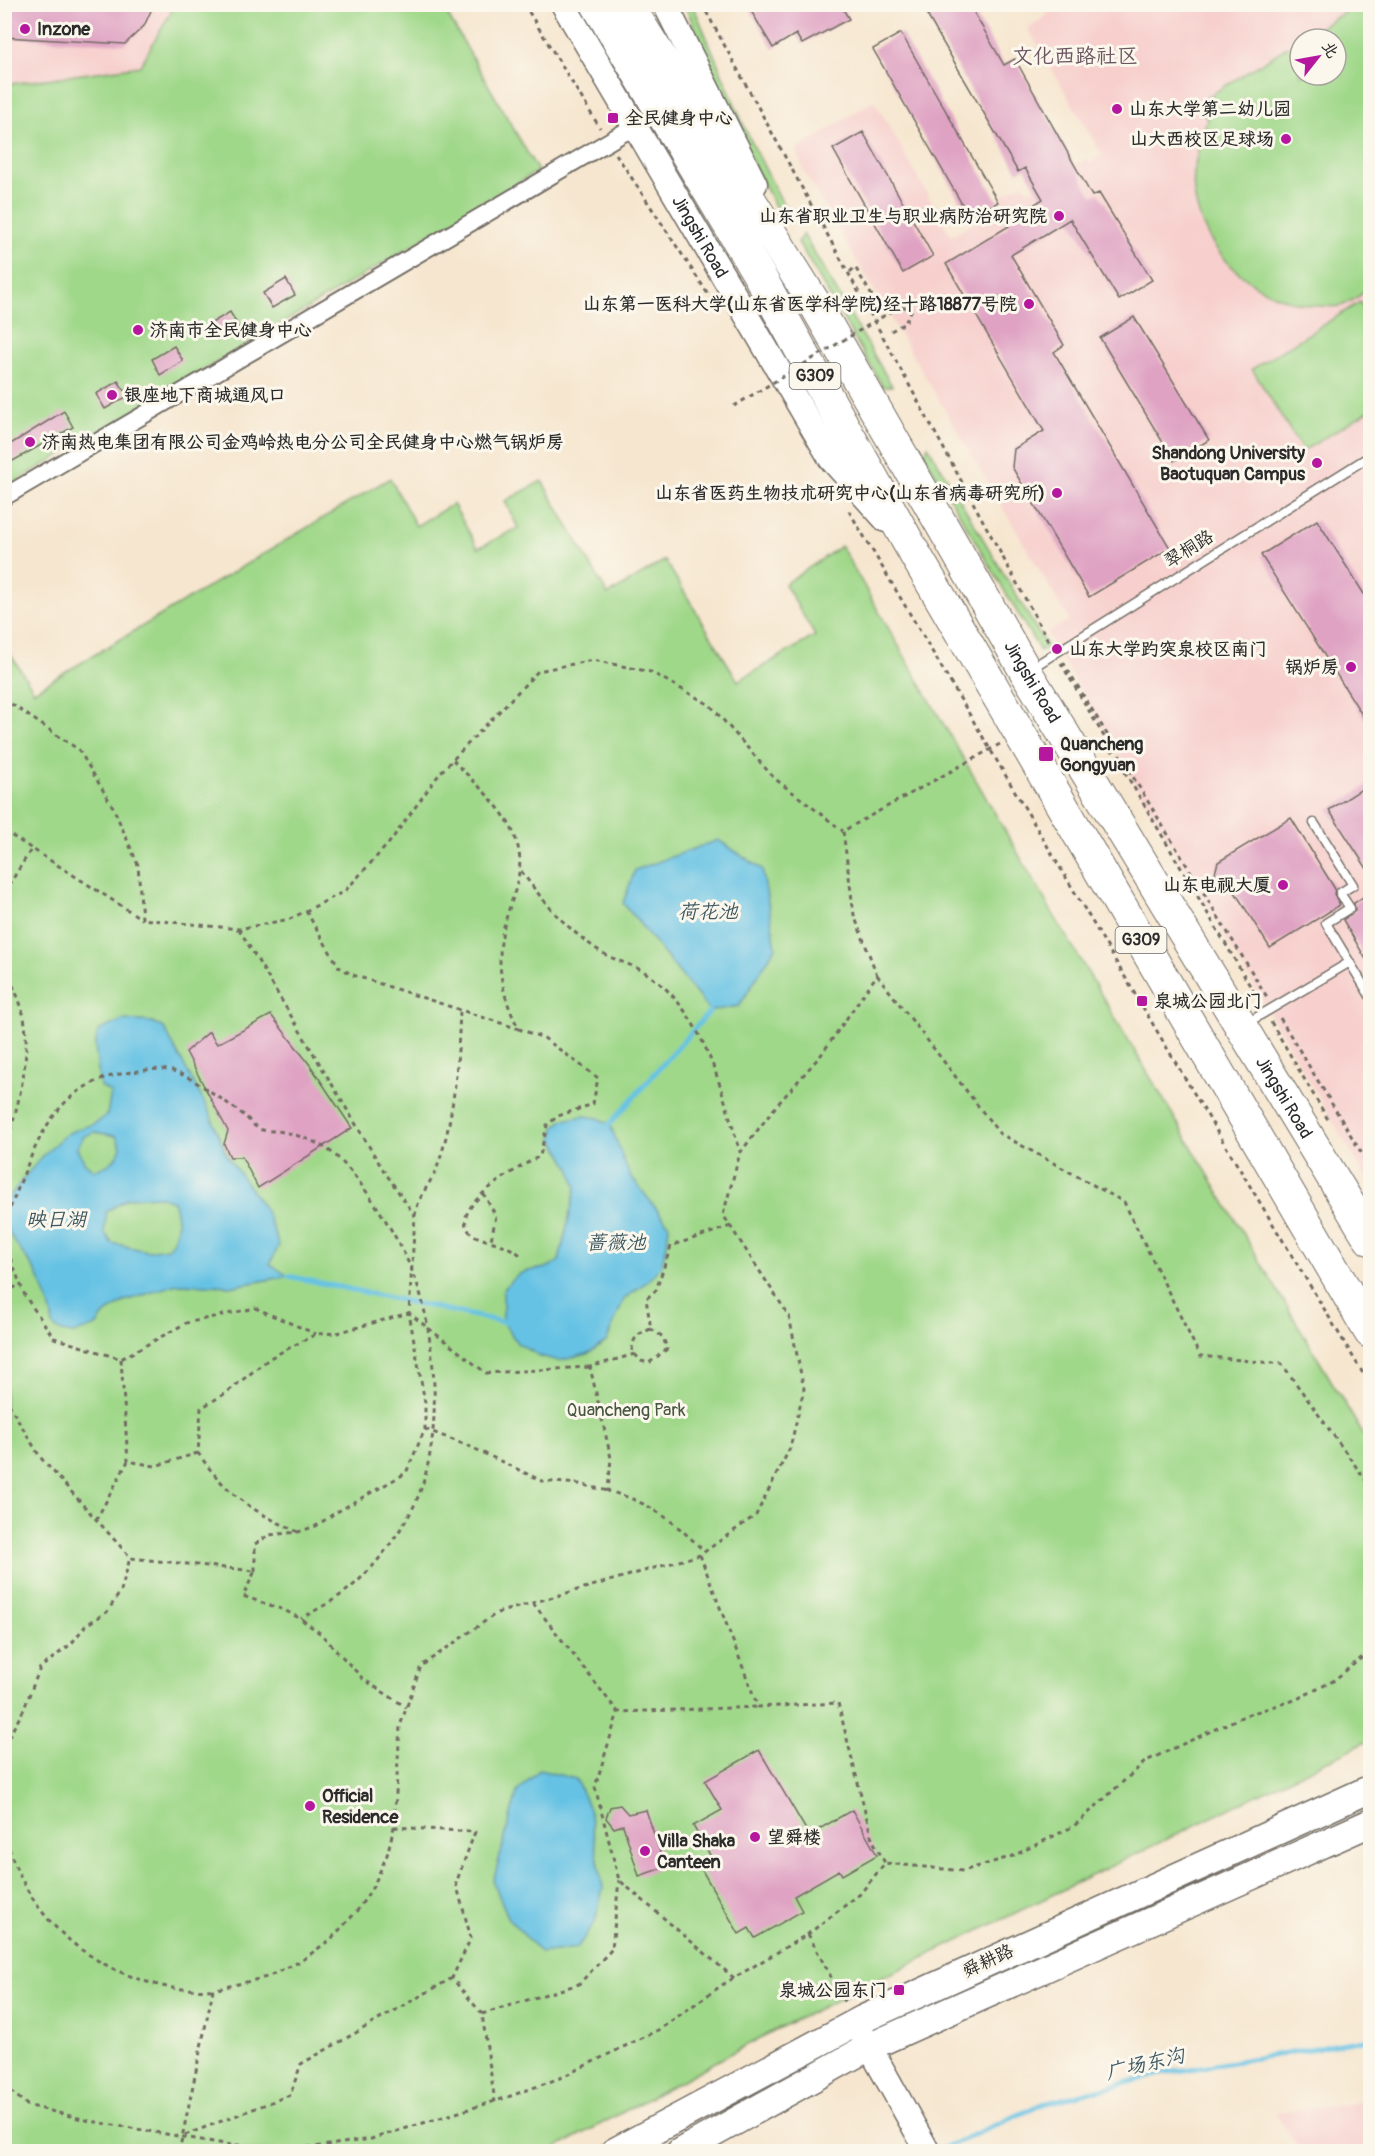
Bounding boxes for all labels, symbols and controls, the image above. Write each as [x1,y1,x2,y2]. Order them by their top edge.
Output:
place label: Inzone [37,18,91,41]
marker: Inzone [18,22,32,36]
north arrow [1288,27,1348,87]
text: 北 [1317,38,1343,62]
district label: 文化西路社区 [1012,43,1138,70]
place label: 山东大学第二幼儿园 [1129,98,1291,121]
marker: 山东大学第二幼儿园 [1110,102,1124,116]
place label: 全民健身中心 [625,107,733,130]
marker: 全民健身中心 [606,111,620,125]
place label: 山大西校区足球场 [1130,128,1274,151]
marker: 山大西校区足球场 [1279,132,1293,146]
street label: Jingshi Road [667,191,733,282]
place label: 山东省职业卫生与职业病防治研究院 [759,205,1047,228]
marker: 山东省职业卫生与职业病防治研究院 [1052,209,1066,223]
place label: 山东第一医科大学(山东省医学科学院)经十路18877号院 [583,293,1017,316]
marker: 山东第一医科大学(山东省医学科学院)经十路18877号院 [1022,297,1036,311]
place label: 济南市全民健身中心 [150,319,312,342]
marker: 济南市全民健身中心 [131,323,145,337]
road number: G309 [790,363,840,389]
place label: 银座地下商城通风口 [124,384,286,407]
marker: 银座地下商城通风口 [105,388,119,402]
place label: 济南热电集团有限公司金鸡岭热电分公司全民健身中心燃气锅炉房 [42,431,564,454]
marker: 济南热电集团有限公司金鸡岭热电分公司全民健身中心燃气锅炉房 [23,435,37,449]
place label: Shandong University Baotuquan Campus [1152,442,1306,486]
marker: Shandong University Baotuquan Campus [1310,456,1324,470]
place label: 山东省医药生物技术研究中心(山东省病毒研究所) [655,482,1045,505]
marker: 山东省医药生物技术研究中心(山东省病毒研究所) [1050,486,1064,500]
street label: 翠桐路 [1160,525,1218,573]
street label: Jingshi Road [999,637,1066,727]
place label: 山东大学趵突泉校区南门 [1069,638,1267,661]
marker: 山东大学趵突泉校区南门 [1050,642,1064,656]
place label: 锅炉房 [1285,656,1339,679]
marker: 锅炉房 [1344,660,1358,674]
place label: Quancheng Gongyuan [1060,733,1143,777]
marker: Quancheng Gongyuan [1037,745,1055,763]
place label: 山东电视大厦 [1163,874,1271,897]
marker: 山东电视大厦 [1276,878,1290,892]
water label: 荷花池 [678,899,739,924]
road number: G309 [1116,927,1166,953]
place label: 泉城公园北门 [1154,990,1262,1013]
marker: 泉城公园北门 [1135,994,1149,1008]
street label: Jingshi Road [1250,1052,1318,1143]
water label: 映日湖 [26,1207,88,1232]
water label: 蔷薇池 [586,1230,647,1255]
park label: Quancheng Park [567,1399,686,1422]
place label: Official Residence [322,1785,399,1829]
marker: Official Residence [303,1799,317,1813]
place label: 望舜楼 [767,1826,821,1849]
place label: Villa Shaka Canteen [657,1830,736,1874]
marker: 望舜楼 [748,1830,762,1844]
marker: Villa Shaka Canteen [638,1844,652,1858]
street label: 舜耕路 [959,1939,1017,1983]
place label: 泉城公园东门 [779,1979,887,2002]
marker: 泉城公园东门 [892,1983,906,1997]
water label: 广场东沟 [1103,2042,1189,2085]

